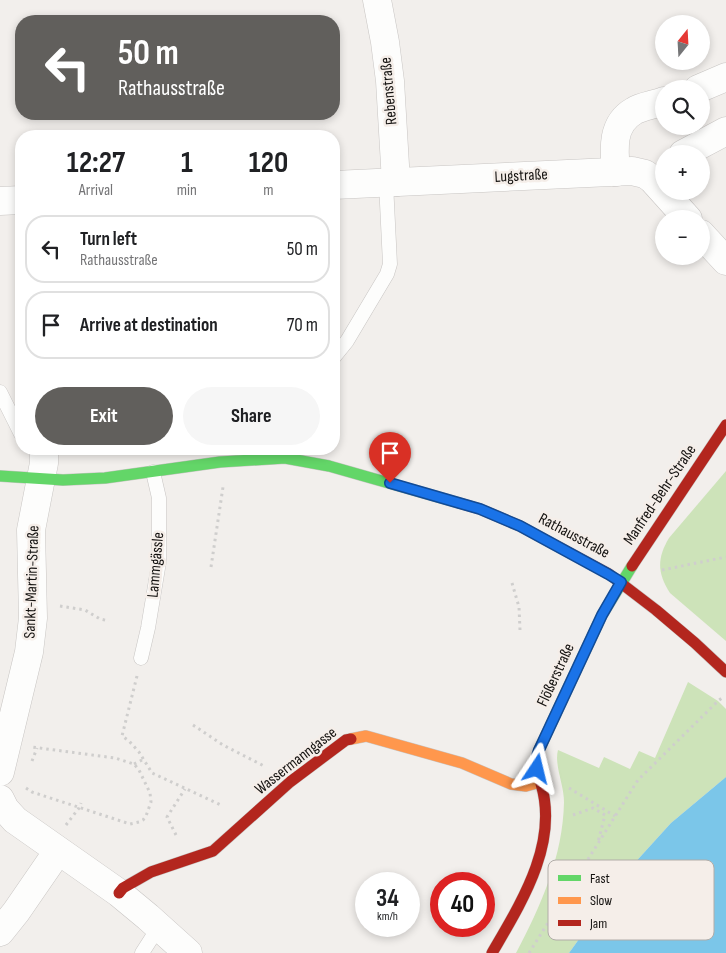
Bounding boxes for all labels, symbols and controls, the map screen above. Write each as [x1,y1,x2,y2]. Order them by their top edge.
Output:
north arrow [655,15,710,70]
map controls [655,15,710,265]
text: 50 m [118,32,179,75]
icon: left [35,35,100,100]
street label: Rebenstraße [377,56,401,126]
text: Rathausstraße [118,75,225,102]
button: search [655,80,710,135]
text: 12:27 [67,145,125,181]
text: 1 [181,145,193,181]
text: 120 [249,145,288,181]
button: + [655,145,710,200]
street label: Lugstraße [494,165,548,187]
text: Arrival [79,181,113,200]
text: min [177,181,197,200]
text: m [263,181,274,200]
button: − [655,210,710,265]
text: Turn left [80,228,137,251]
icon: left [37,235,65,263]
text: 50 m [287,238,318,261]
text: Rathausstraße [80,251,158,270]
icon: arrive [37,311,65,339]
text: Arrive at destination [80,314,218,337]
text: 70 m [287,314,318,337]
button: Exit [35,387,173,445]
button: Share [183,387,320,445]
pin [369,432,411,483]
icon: arrive [376,439,404,467]
street label: Manfred-Behr-Straße [620,441,700,549]
street label: Rathausstraße [535,509,613,563]
street label: Sankt-Martin-Straße [21,525,43,639]
street label: Lammgässle [144,531,168,599]
street label: Flößerstraße [533,640,579,710]
street label: Wassermanngasse [251,723,341,799]
position arrow [510,742,562,794]
legend [548,860,714,940]
text: Fast [590,870,610,887]
speed limit sign: 40 [430,872,495,937]
text: 34 [376,883,399,914]
text: Slow [590,892,612,909]
text: km/h [377,909,398,924]
text: Jam [589,915,607,932]

